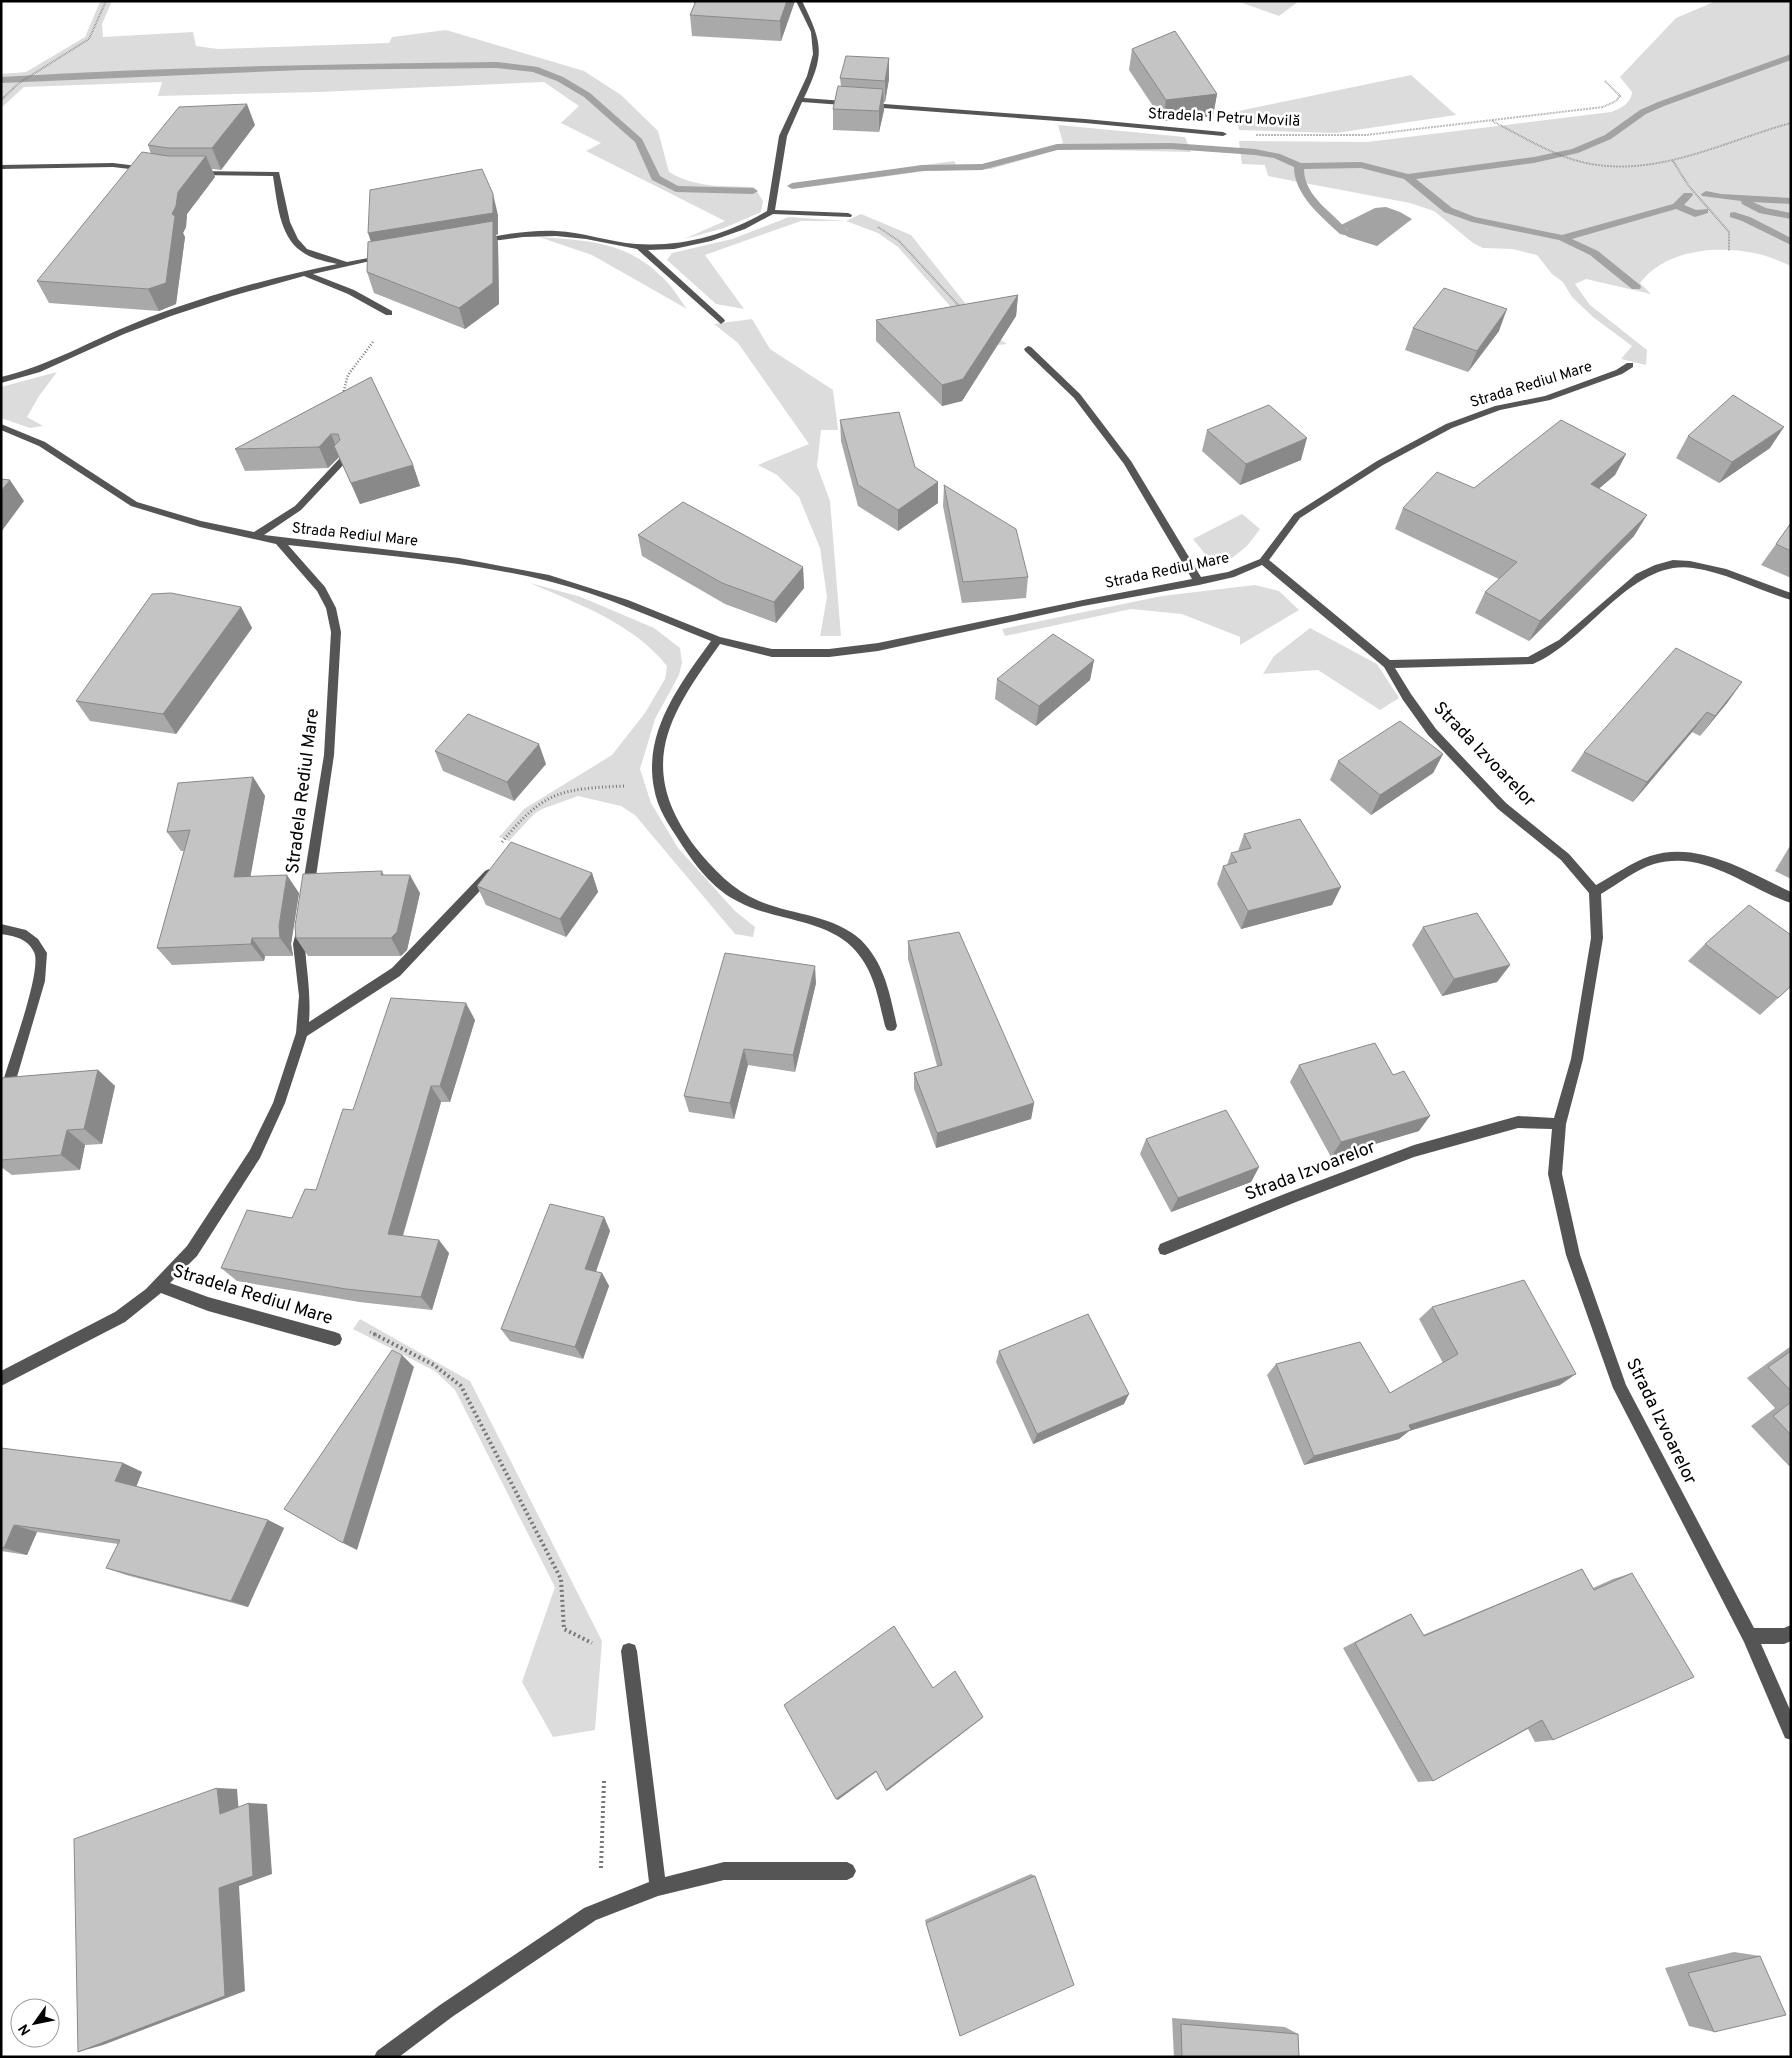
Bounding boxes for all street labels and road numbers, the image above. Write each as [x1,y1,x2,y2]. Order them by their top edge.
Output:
street label: Stradela 1 Petru Movilă [1147,105,1300,132]
street label: Strada Rediul Mare [1468,358,1595,413]
street label: Strada Rediul Mare [291,519,419,552]
street label: Strada Rediul Mare [1103,549,1231,594]
street label: Strada Izvoarelor [1428,697,1540,813]
street label: Stradela Rediul Mare [282,707,325,875]
street label: Strada Izvoarelor [1242,1136,1379,1207]
street label: Stradela Rediul Mare [170,1260,336,1331]
street label: Strada Izvoarelor [1620,1355,1701,1489]

